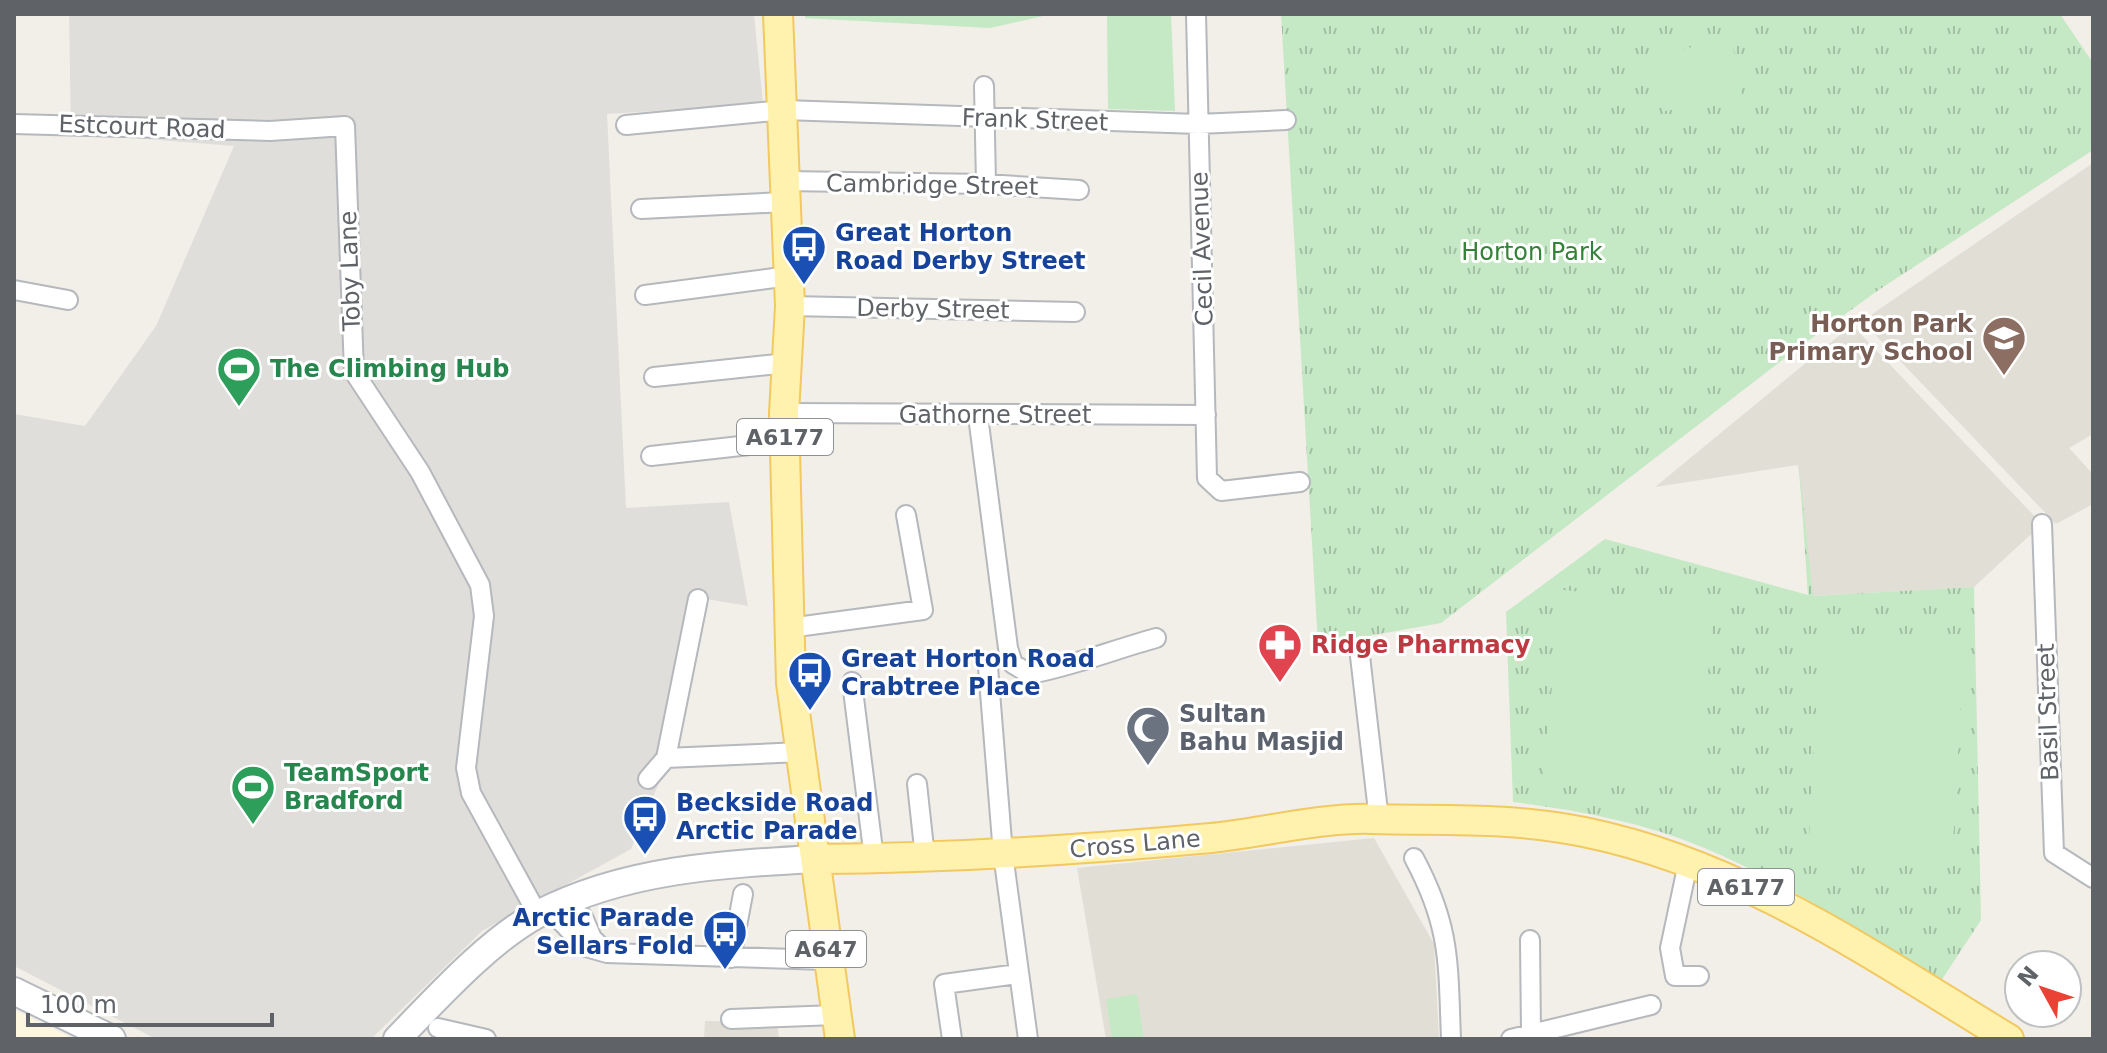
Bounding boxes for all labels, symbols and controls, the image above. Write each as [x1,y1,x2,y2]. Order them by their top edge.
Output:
street label: Frank Street [961,103,1109,137]
street label: Estcourt Road [58,110,226,144]
street label: Cambridge Street [826,169,1038,201]
street label: Cecil Avenue [1185,171,1219,327]
street label: Toby Lane [334,210,366,333]
place label: Great Horton Road Derby Street [835,219,1086,275]
bus stop icon: Great Horton Road Derby Street [780,223,828,286]
park label: Horton Park [1461,238,1603,266]
street label: Derby Street [856,294,1010,324]
place label: Horton Park Primary School [1769,310,1974,366]
school or university icon: Horton Park Primary School [1980,314,2028,377]
sports icon: The Climbing Hub [215,345,263,408]
place label: The Climbing Hub [270,355,510,383]
street label: Gathorne Street [899,401,1091,429]
road number: A6177 [737,419,833,455]
pharmacy icon: Ridge Pharmacy [1256,621,1304,684]
place label: Ridge Pharmacy [1311,631,1531,659]
street label: Basil Street [2032,643,2064,781]
place label: Great Horton Road Crabtree Place [841,645,1095,701]
bus stop icon: Great Horton Road Crabtree Place [786,649,834,712]
place label: Sultan Bahu Masjid [1179,700,1344,756]
mosque icon: Sultan Bahu Masjid [1124,704,1172,767]
place label: TeamSport Bradford [284,759,429,815]
sports icon: TeamSport Bradford [229,763,277,826]
place label: Beckside Road Arctic Parade [676,789,873,845]
bus stop icon: Beckside Road Arctic Parade [621,793,669,856]
street label: Cross Lane [1068,824,1202,864]
road number: A6177 [1698,869,1794,905]
place label: Arctic Parade Sellars Fold [512,904,694,960]
bus stop icon: Arctic Parade Sellars Fold [701,908,749,971]
road number: A647 [786,931,866,967]
north arrow [2003,949,2083,1029]
text: N [2013,961,2044,992]
scale bar [28,977,272,1027]
text: 100 m [40,991,117,1019]

